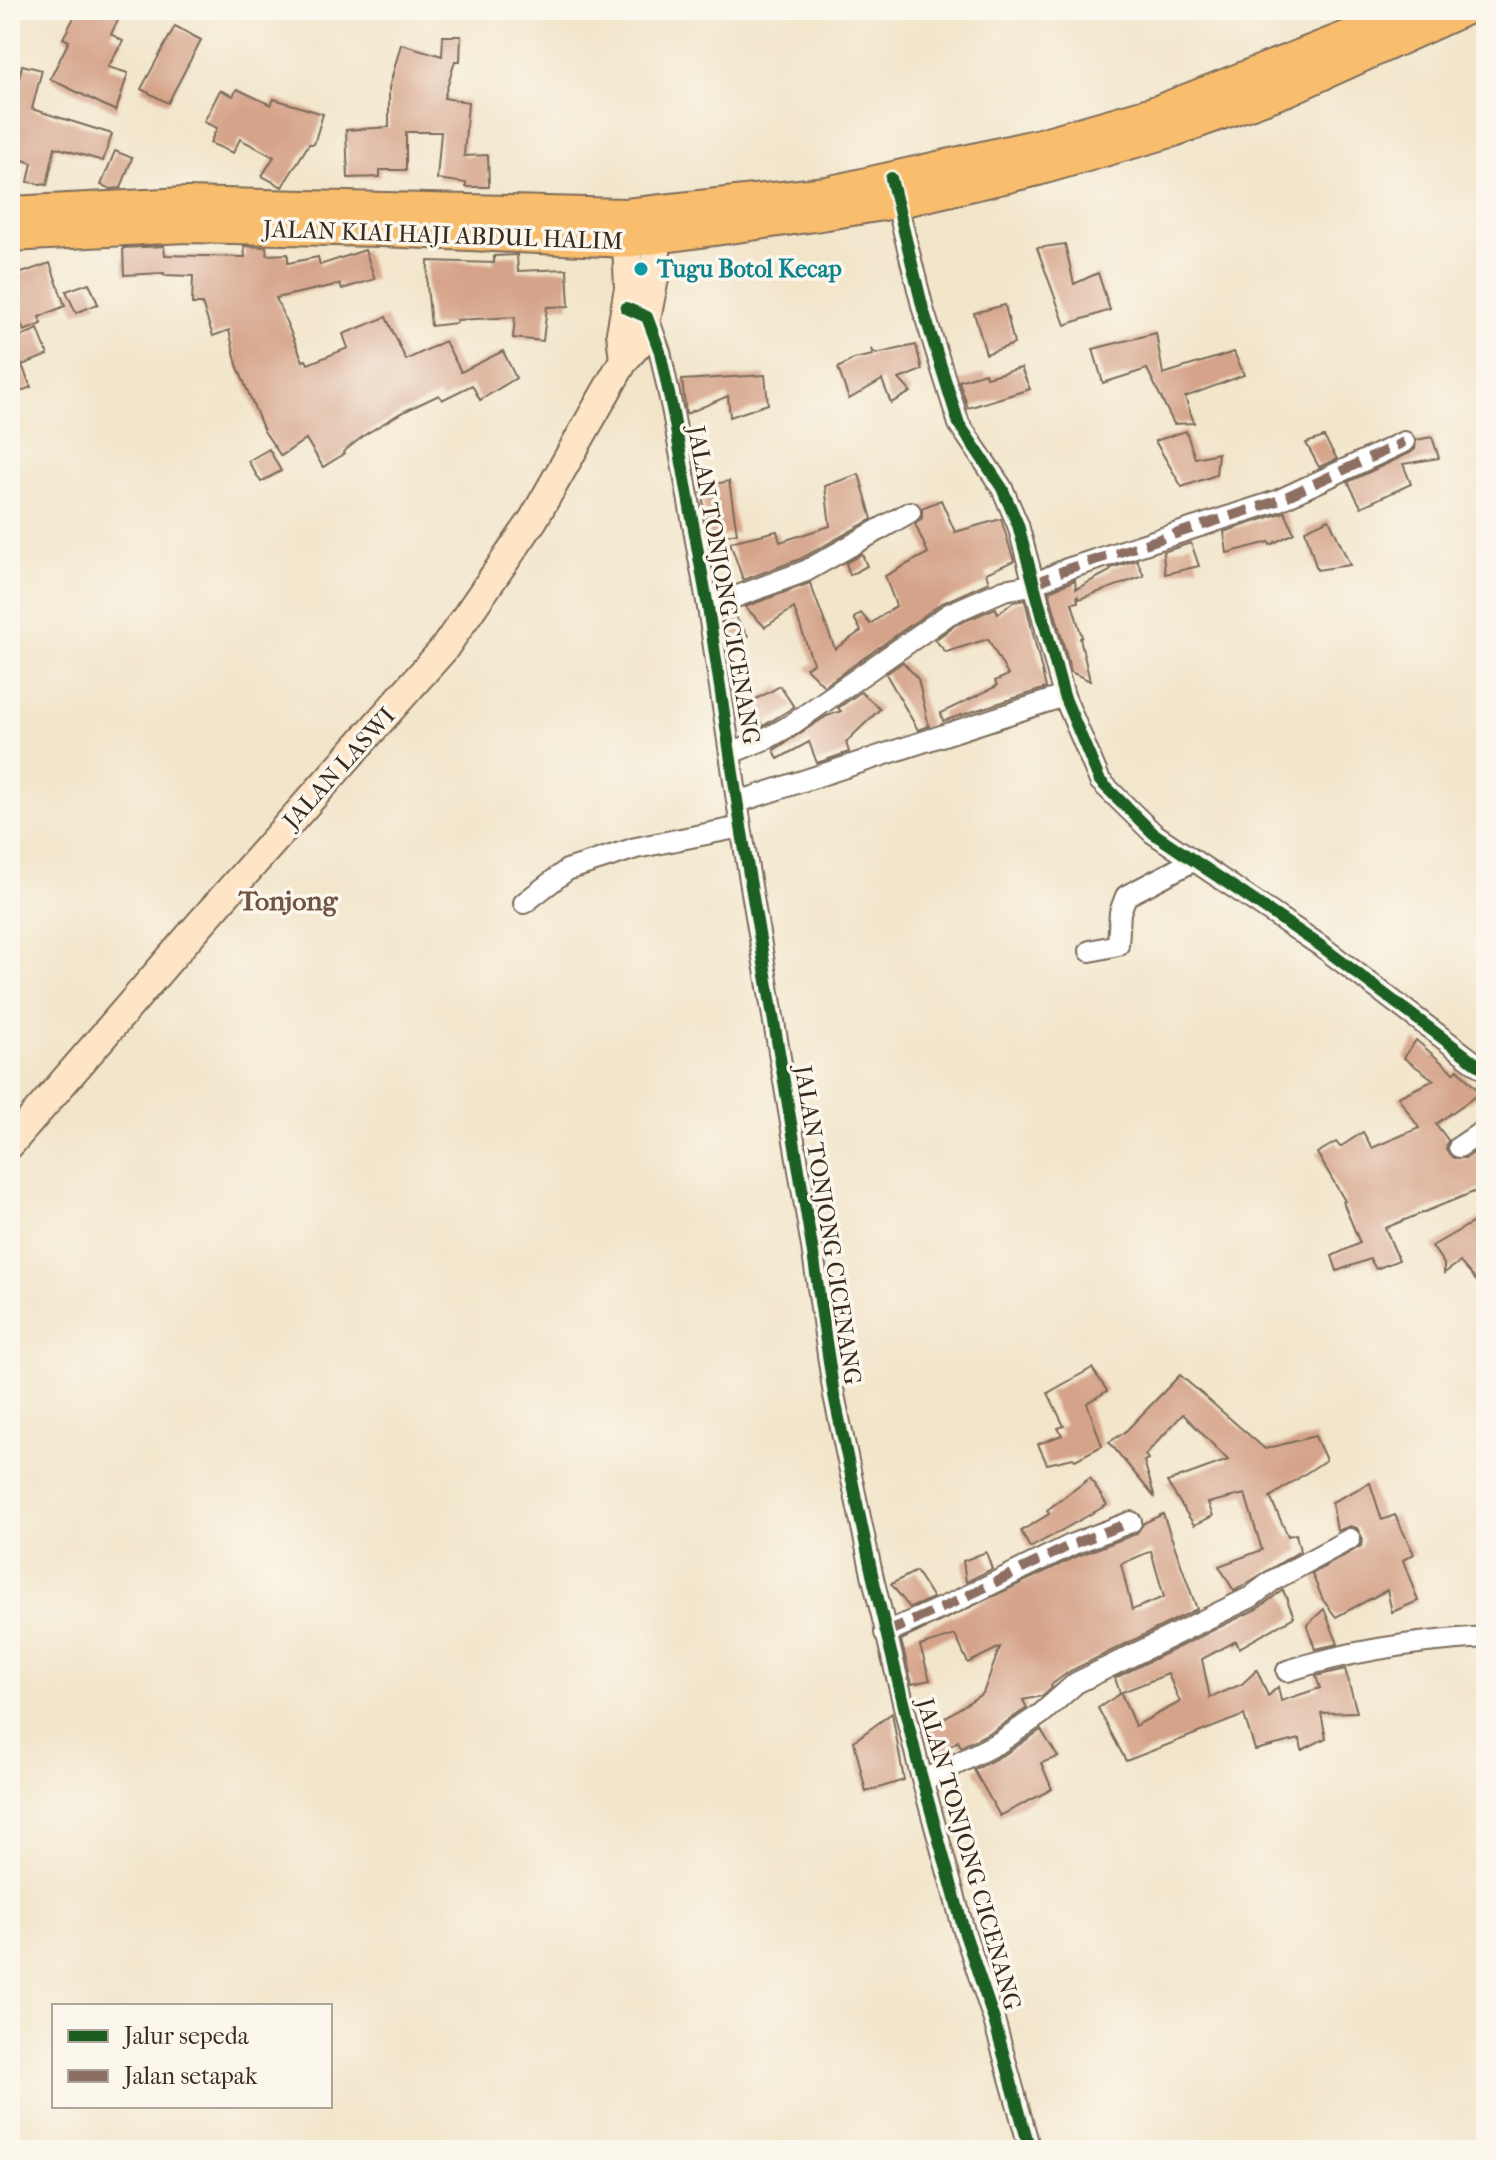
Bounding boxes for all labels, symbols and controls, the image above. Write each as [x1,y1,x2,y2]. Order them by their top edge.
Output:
street label: JALAN KIAI HAJI ABDUL HALIM [261,215,624,255]
place label: Tugu Botol Kecap [656,255,842,283]
marker: Tugu Botol Kecap [632,260,650,278]
street label: JALAN TONJONG CICENANG [682,421,766,747]
street label: JALAN LASWI [276,701,401,836]
district label: Tonjong [238,884,338,917]
street label: JALAN TONJONG CICENANG [789,1061,867,1387]
street label: JALAN TONJONG CICENANG [910,1693,1027,2013]
legend [52,2004,332,2108]
text: Jalur sepeda [122,2022,250,2050]
text: Jalan setapak [122,2062,258,2090]

